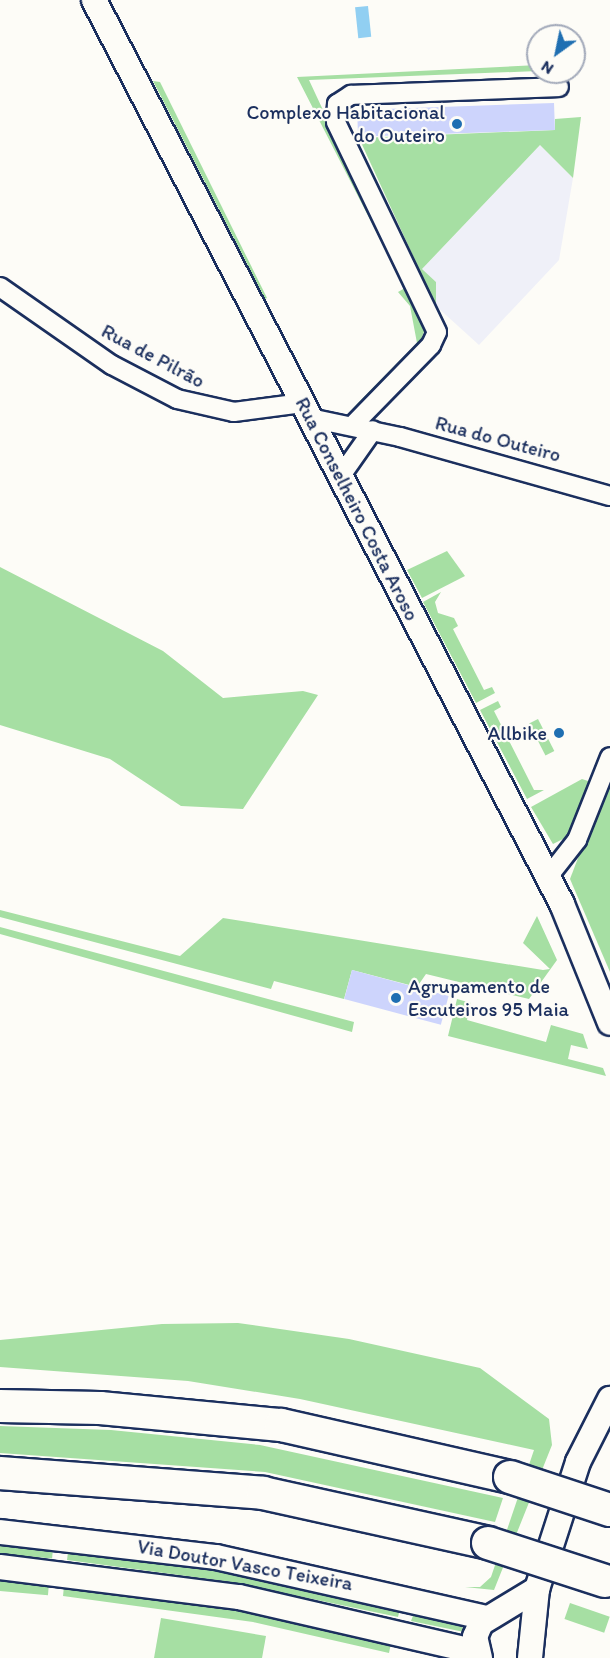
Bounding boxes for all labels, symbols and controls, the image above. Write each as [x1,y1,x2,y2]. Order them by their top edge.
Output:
north arrow [526,24,586,84]
text: N [537,57,557,79]
place label: Complexo Habitacional do Outeiro [246,100,445,147]
marker: Complexo Habitacional do Outeiro [450,117,464,131]
street label: Rua de Pilrão [98,319,208,393]
street label: Rua Conselheiro Costa Aroso [290,393,424,625]
street label: Rua do Outeiro [433,411,563,467]
place label: Allbike [487,721,547,745]
marker: Allbike [552,726,566,740]
place label: Agrupamento de Escuteiros 95 Maia [408,975,569,1022]
marker: Agrupamento de Escuteiros 95 Maia [389,991,403,1005]
street label: Via Doutor Vasco Teixeira [137,1534,353,1596]

